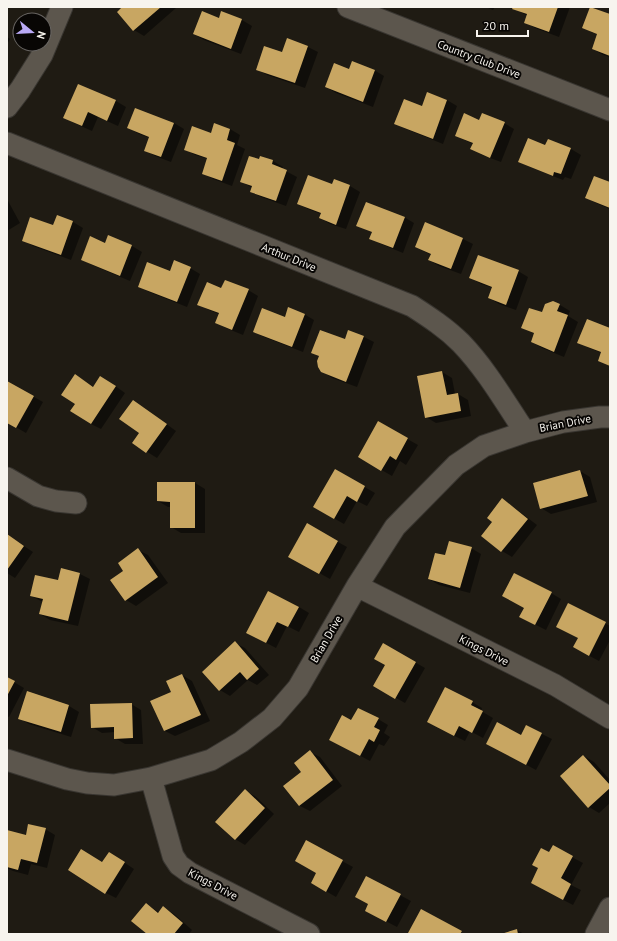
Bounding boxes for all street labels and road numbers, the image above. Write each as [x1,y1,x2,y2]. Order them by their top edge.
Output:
street label: Country Club Drive [435,37,523,81]
street label: Arthur Drive [260,240,319,274]
street label: Brian Drive [538,411,592,435]
street label: Brian Drive [307,613,345,665]
street label: Kings Drive [457,632,512,669]
street label: Kings Drive [186,865,240,903]

